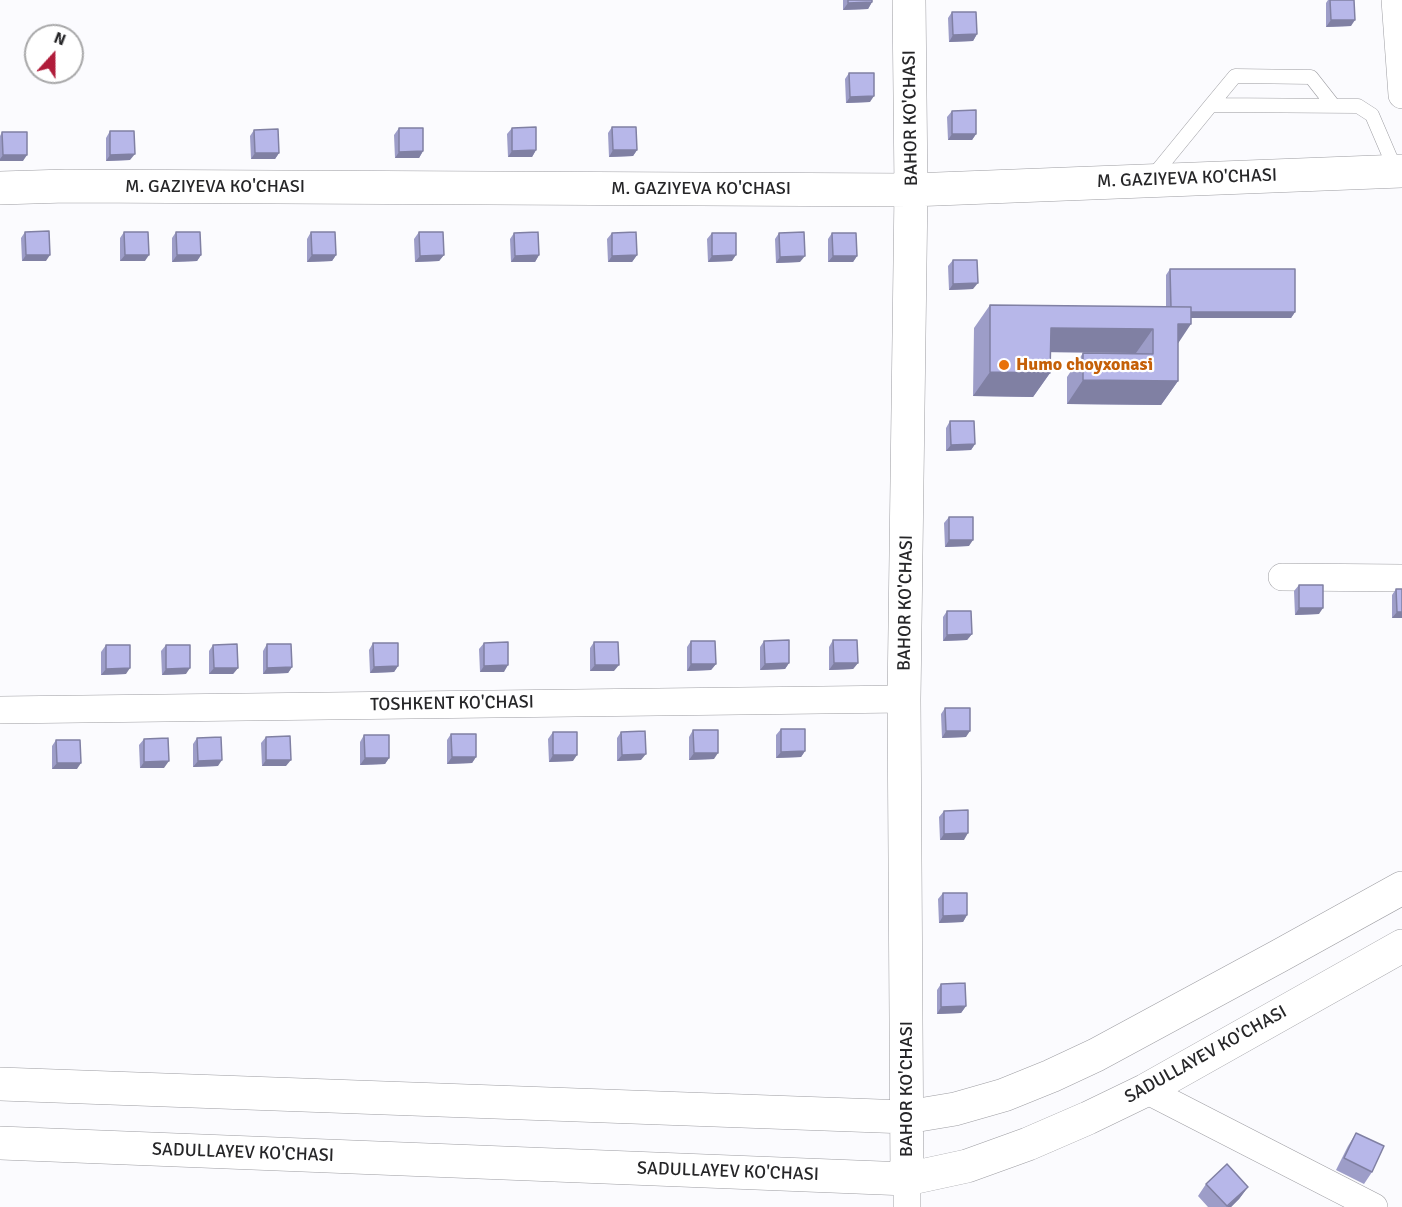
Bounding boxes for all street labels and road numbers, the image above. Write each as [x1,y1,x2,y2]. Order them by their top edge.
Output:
street label: BAHOR KO'CHASI [899,50,923,186]
street label: M. GAZIYEVA KO'CHASI [1097,165,1277,193]
street label: M. GAZIYEVA KO'CHASI [125,176,305,198]
street label: M. GAZIYEVA KO'CHASI [611,178,791,200]
street label: BAHOR KO'CHASI [894,535,918,671]
street label: TOSHKENT KO'CHASI [370,692,534,716]
street label: SADULLAYEV KO'CHASI [1121,1001,1291,1109]
street label: BAHOR KO'CHASI [896,1021,918,1157]
street label: SADULLAYEV KO'CHASI [152,1139,334,1167]
street label: SADULLAYEV KO'CHASI [637,1158,819,1186]

